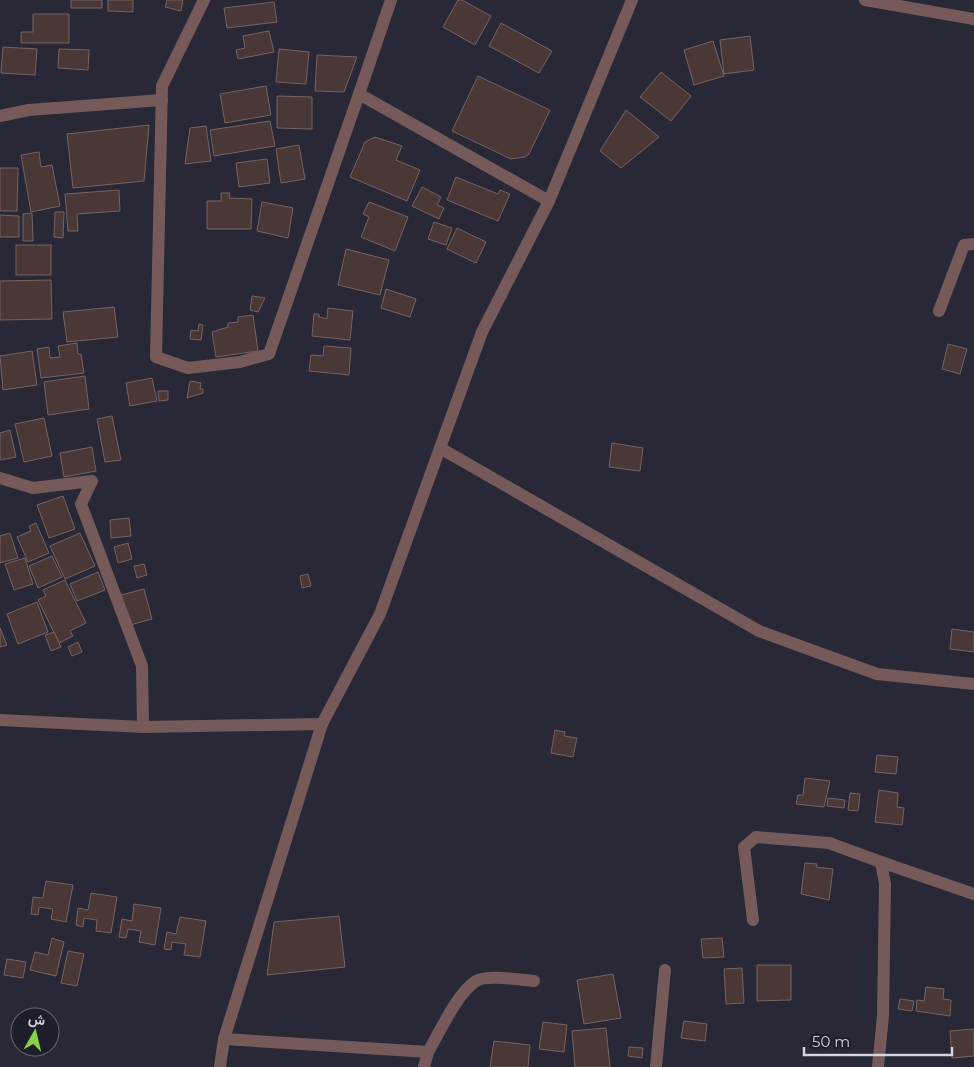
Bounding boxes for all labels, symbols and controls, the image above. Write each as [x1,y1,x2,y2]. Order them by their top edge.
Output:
north arrow [10,1007,60,1057]
text: ش [27,1009,47,1029]
scale bar [804,1024,952,1056]
text: 50 m [812,1032,850,1051]

